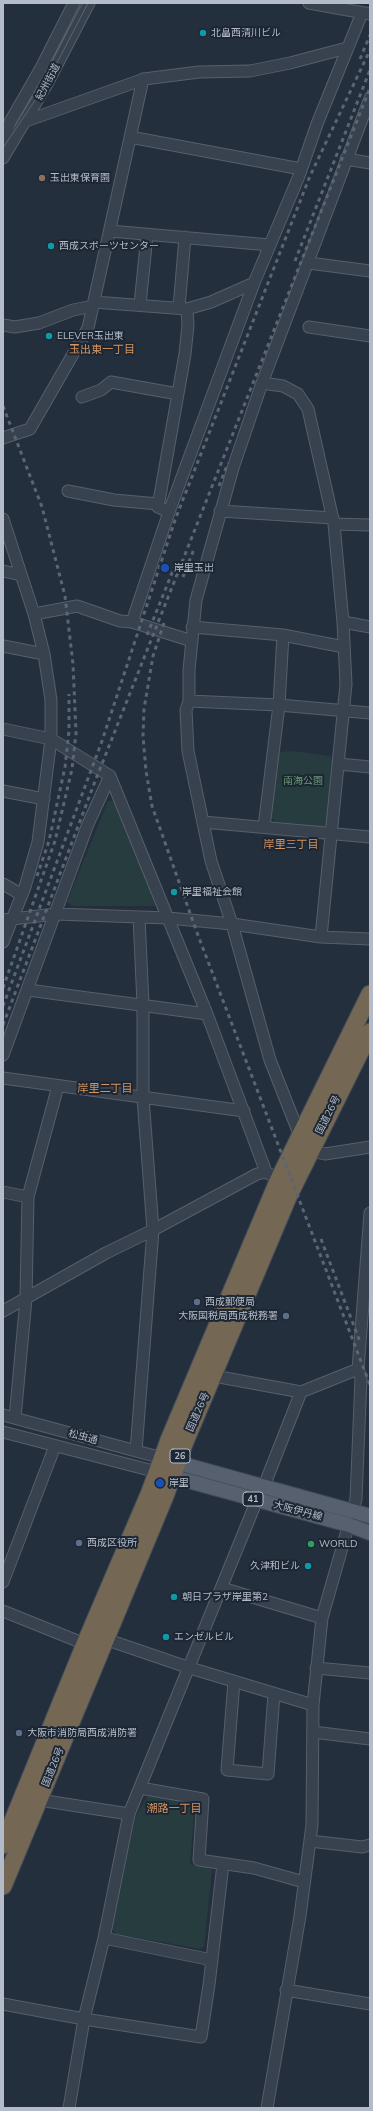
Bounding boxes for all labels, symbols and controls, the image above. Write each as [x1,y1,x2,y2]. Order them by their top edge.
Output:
place label: 北畠西清川ビル [211,27,281,39]
marker: 北畠西清川ビル [198,28,208,38]
street label: 紀州街道 [33,62,63,102]
place label: 玉出東保育園 [50,172,110,184]
marker: 玉出東保育園 [37,173,47,183]
place label: 西成スポーツセンター [59,240,159,252]
marker: 西成スポーツセンター [46,241,56,251]
place label: ELEVER玉出東 [57,330,124,342]
marker: ELEVER玉出東 [44,331,54,341]
district label: 玉出東一丁目 [69,343,135,357]
marker: 岸里玉出 [159,562,171,574]
place label: 岸里玉出 [174,562,214,574]
park label: 南海公園 [283,775,323,787]
district label: 岸里三丁目 [264,838,318,852]
place label: 岸里福祉会館 [182,886,242,898]
marker: 岸里福祉会館 [169,887,179,897]
district label: 岸里二丁目 [78,1082,132,1096]
street label: 国道26号 [313,1094,343,1136]
place label: 西成郵便局 [205,1296,255,1308]
marker: 西成郵便局 [192,1297,202,1307]
place label: 大阪国税局西成税務署 [178,1310,278,1322]
marker: 大阪国税局西成税務署 [281,1311,291,1321]
street label: 国道26号 [184,1390,212,1434]
street label: 松虫通 [67,1427,99,1447]
road number: 26 [170,1449,190,1463]
marker: 岸里 [154,1477,166,1489]
place label: 岸里 [169,1477,189,1489]
road number: 41 [243,1492,263,1506]
street label: 大阪伊丹線 [272,1499,324,1523]
place label: 西成区役所 [87,1537,137,1549]
marker: 西成区役所 [74,1538,84,1548]
place label: WORLD [319,1538,358,1550]
marker: WORLD [306,1539,316,1549]
place label: 久津和ビル [250,1560,300,1572]
marker: 久津和ビル [303,1561,313,1571]
place label: 朝日プラザ岸里第2 [182,1591,268,1603]
marker: 朝日プラザ岸里第2 [169,1592,179,1602]
place label: エンゼルビル [174,1631,234,1643]
marker: エンゼルビル [161,1632,171,1642]
place label: 大阪市消防局西成消防署 [27,1727,137,1739]
marker: 大阪市消防局西成消防署 [14,1728,24,1738]
street label: 国道26号 [40,1745,66,1789]
district label: 潮路一丁目 [147,1802,201,1816]

